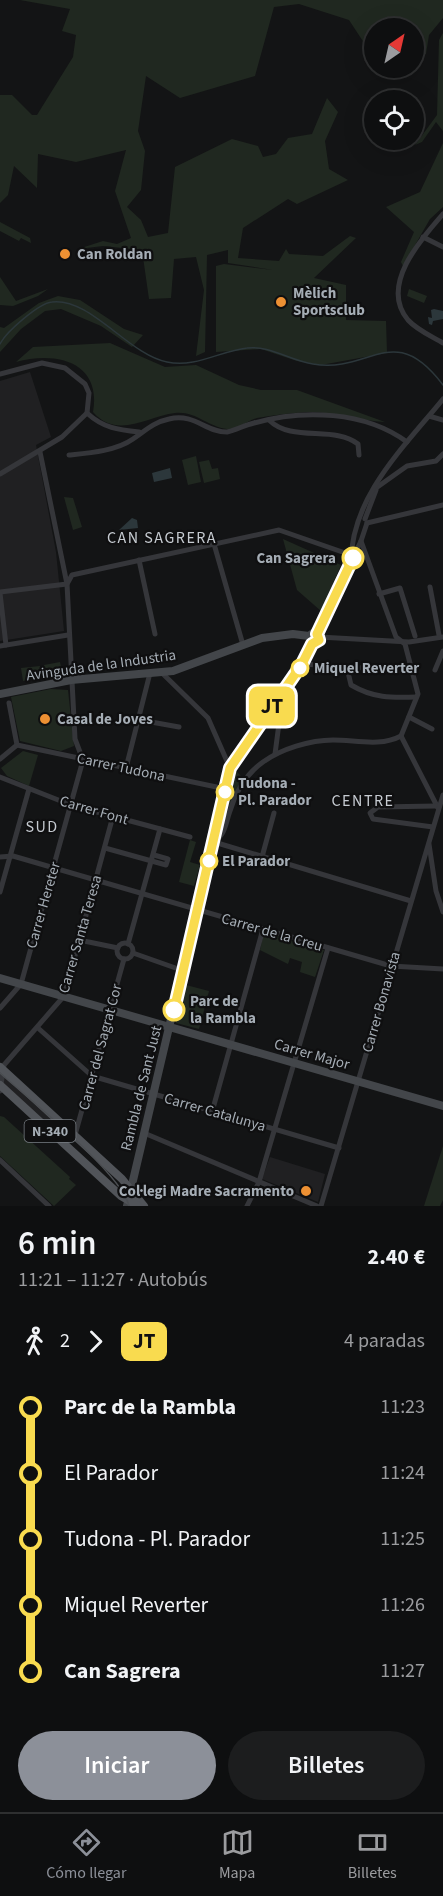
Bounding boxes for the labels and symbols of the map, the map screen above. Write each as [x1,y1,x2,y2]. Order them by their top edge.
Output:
north arrow [364,18,424,78]
place label: Can Roldan [77,244,152,265]
marker: Can Roldan [58,247,72,261]
place label: Mèlich Sportsclub [293,283,365,321]
marker: Mèlich Sportsclub [274,295,288,309]
district label: CAN SAGRERA [107,527,217,549]
marker: Can Sagrera [342,547,364,569]
place label: Can Sagrera [256,548,336,569]
street label: Avinguda de la Industria [25,645,177,686]
place label: Miquel Reverter [314,658,419,679]
marker: Miquel Reverter [291,659,309,677]
line badge: JT [245,686,299,726]
place label: Casal de Joves [57,709,153,730]
marker: Casal de Joves [38,712,52,726]
street label: Carrer Tudona [75,748,167,787]
place label: Tudona - Pl. Parador [238,773,311,811]
marker: Tudona - Pl. Parador [216,783,234,801]
district label: CENTRE [331,790,395,812]
street label: Carrer Font [57,791,131,830]
district label: SUD [25,816,59,838]
place label: El Parador [222,851,290,872]
marker: El Parador [200,852,218,870]
street label: Carrer Hereter [21,859,66,951]
street label: Carrer Santa Teresa [54,873,107,996]
street label: Carrer de la Creu [219,908,325,957]
street label: Carrer Bonavista [357,949,406,1055]
street label: Carrer del Sagrat Cor [74,981,128,1113]
place label: Parc de la Rambla [190,991,256,1029]
marker: Parc de la Rambla [163,999,185,1021]
street label: Rambla de Sant Just [116,1023,167,1153]
street label: Carrer Major [272,1034,353,1075]
street label: Carrer Catalunya [162,1088,268,1137]
road number: N-340 [25,1120,76,1142]
place label: Col·legi Madre Sacramento [119,1181,294,1202]
marker: Col·legi Madre Sacramento [299,1184,313,1198]

